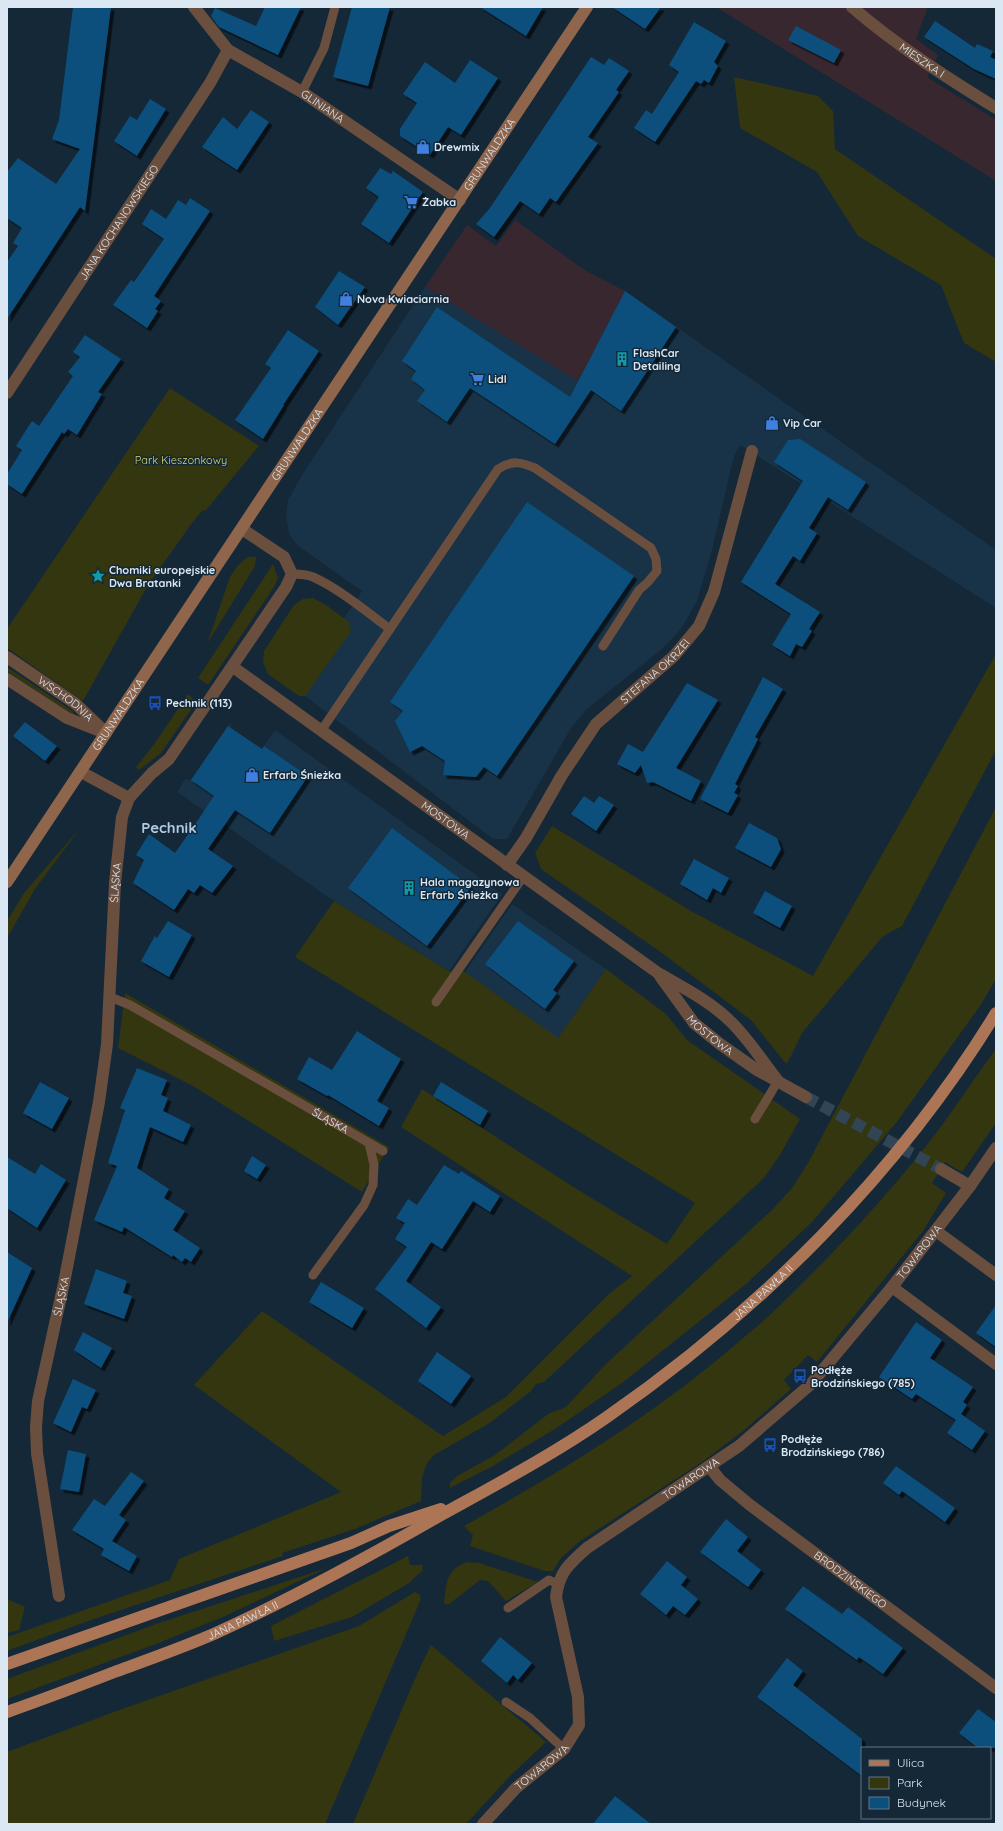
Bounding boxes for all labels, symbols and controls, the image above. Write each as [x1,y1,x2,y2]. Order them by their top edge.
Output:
street label: MIESZKA I [897,40,947,81]
street label: GLINIANA [298,86,347,126]
street label: GRUNWALDZKA [460,116,518,193]
shop icon: Drewmix [415,139,431,155]
place label: Drewmix [434,140,480,154]
street label: JANA KOCHANOWSKIEGO [76,162,162,283]
supermarket icon: Żabka [403,194,419,210]
place label: Żabka [422,195,456,209]
shop icon: Nova Kwiaciarnia [338,291,354,307]
place label: Nova Kwiaciarnia [357,292,449,306]
place label: FlashCar Detailing [633,346,681,373]
building icon: FlashCar Detailing [614,351,630,367]
supermarket icon: Lidl [469,371,485,387]
place label: Lidl [488,372,507,386]
street label: GRUNWALDZKA [268,406,326,483]
shop icon: Vip Car [764,415,780,431]
place label: Vip Car [783,416,822,430]
park label: Park Kieszonkowy [135,453,227,467]
place label: Chomiki europejskie Dwa Bratanki [109,563,216,590]
place icon: Chomiki europejskie Dwa Bratanki [90,568,106,584]
street label: STEFANA OKRZEI [617,636,692,707]
street label: WSCHODNIA [35,673,96,724]
street label: GRUNWALDZKA [89,676,147,753]
bus stop icon: Pechnik (113) [147,695,163,711]
place label: Pechnik (113) [166,696,232,710]
shop icon: Erfarb Śnieżka [244,767,260,783]
place label: Erfarb Śnieżka [263,768,341,782]
street label: MOSTOWA [419,798,472,842]
district label: Pechnik [141,818,197,837]
street label: ŚLĄSKA [107,862,124,903]
place label: Hala magazynowa Erfarb Śnieżka [420,875,519,902]
building icon: Hala magazynowa Erfarb Śnieżka [401,880,417,896]
street label: MOSTOWA [684,1012,736,1058]
street label: ŚLĄSKA [310,1105,351,1137]
street label: TOWAROWA [894,1222,945,1282]
street label: JANA PAWŁA II [730,1261,796,1324]
street label: ŚLĄSKA [50,1275,72,1317]
place label: Podłęże Brodzińskiego (785) [811,1363,915,1390]
bus stop icon: Podłęże Brodzińskiego (785) [792,1368,808,1384]
place label: Podłęże Brodzińskiego (786) [781,1432,884,1459]
bus stop icon: Podłęże Brodzińskiego (786) [762,1437,778,1453]
street label: TOWAROWA [660,1454,722,1503]
street label: BRODZIŃSKIEGO [811,1548,890,1611]
street label: JANA PAWŁA II [205,1597,281,1643]
street label: TOWAROWA [512,1742,572,1793]
legend [861,1747,991,1819]
text: Ulica [897,1755,924,1770]
text: Park [897,1775,922,1790]
text: Budynek [897,1795,946,1810]

